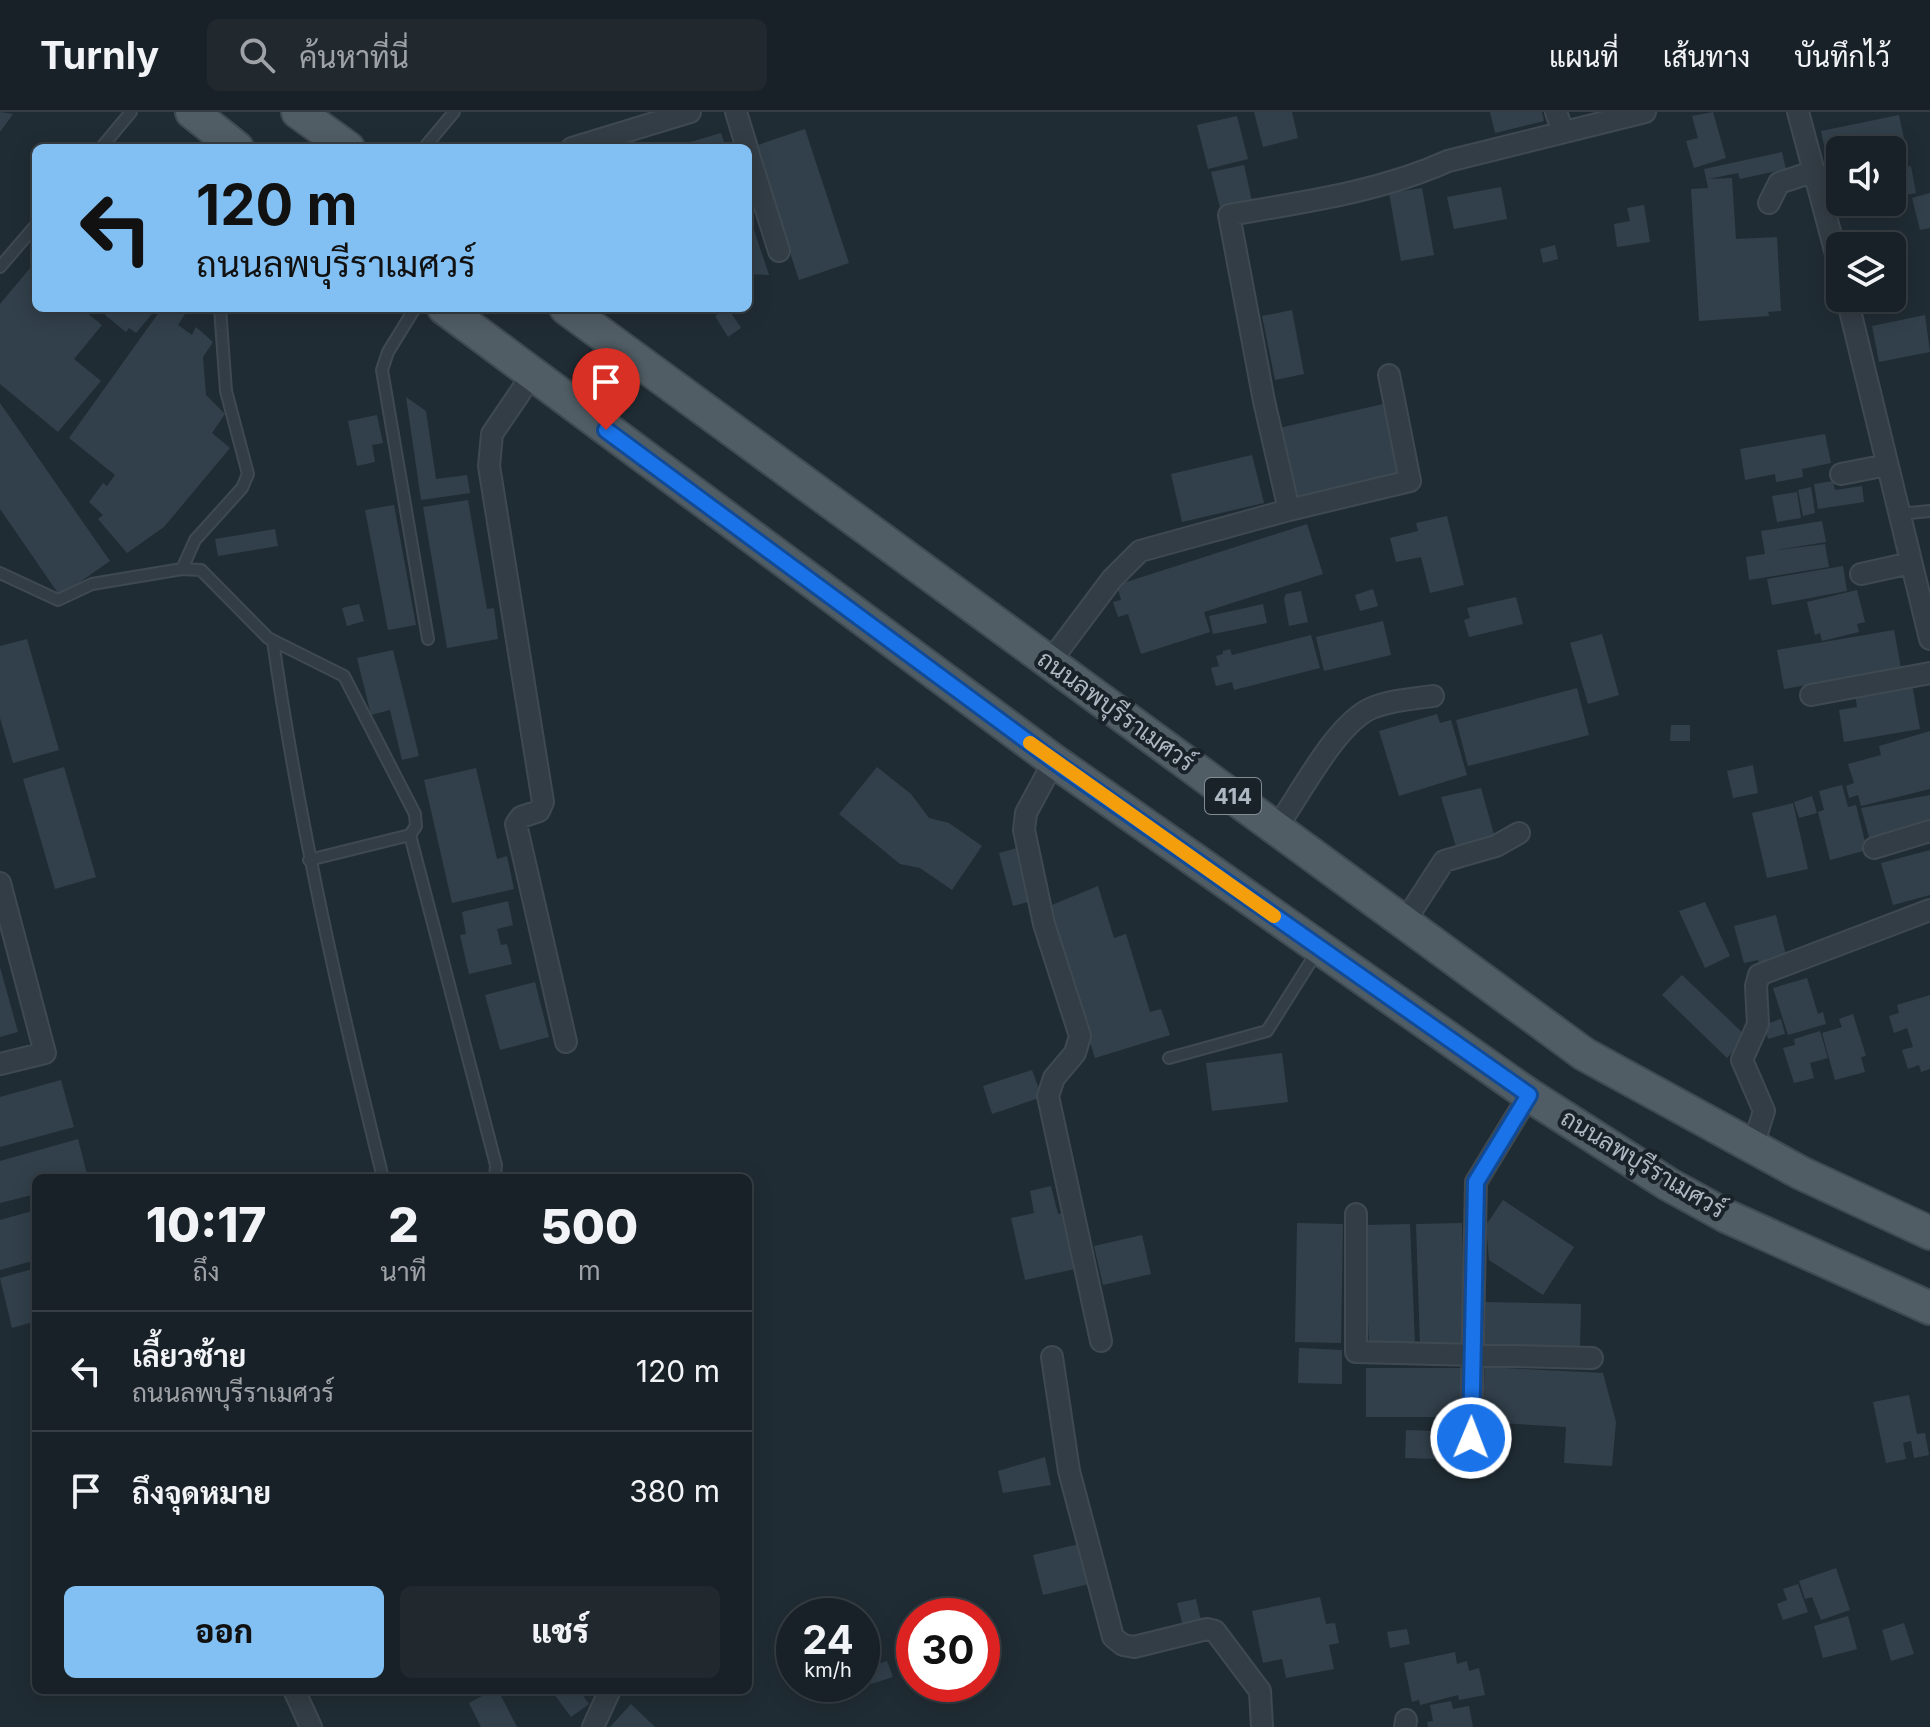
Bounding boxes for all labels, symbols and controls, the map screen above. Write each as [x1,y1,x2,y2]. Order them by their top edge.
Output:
search box [207,19,767,91]
text: Turnly [40,32,159,78]
icon: search [235,33,279,77]
text: ค้นหาที่นี่ [299,39,409,75]
text: แผนที่ [1549,40,1619,74]
text: เส้นทาง [1663,40,1750,74]
text: บันทึกไว้ [1794,40,1890,74]
map controls [1826,136,1906,312]
button: sound [1826,136,1906,216]
text: 120 m [196,171,358,239]
icon: left [64,176,168,280]
button: layers [1826,232,1906,312]
text: ถนนลพบุรีราเมศวร์ [196,242,476,286]
pin [572,348,640,430]
icon: arrive [584,360,628,404]
street label: ถนนลพบุรีราเมศวร์ [1031,643,1201,779]
road number: 414 [1205,778,1261,814]
street label: ถนนลพบุรีราเมศวร์ [1555,1102,1731,1226]
text: 10:17 [146,1195,267,1254]
text: 2 [388,1195,419,1254]
text: 500 [540,1197,638,1256]
text: m [578,1255,601,1286]
text: ถึง [193,1256,220,1287]
text: นาที [380,1256,427,1287]
text: เลี้ยวซ้าย [132,1338,246,1374]
icon: left [64,1349,108,1393]
text: 120 m [636,1353,720,1389]
text: ถนนลพบุรีราเมศวร์ [132,1377,334,1408]
position arrow [1429,1396,1513,1480]
icon: arrive [64,1469,108,1513]
text: 380 m [629,1473,720,1509]
text: ถึงจุดหมาย [132,1475,271,1511]
button: ออก [64,1586,384,1678]
button: แชร์ [400,1586,720,1678]
speed limit sign: 30 [896,1598,1000,1702]
text: 24 [802,1615,854,1664]
text: km/h [804,1658,852,1682]

